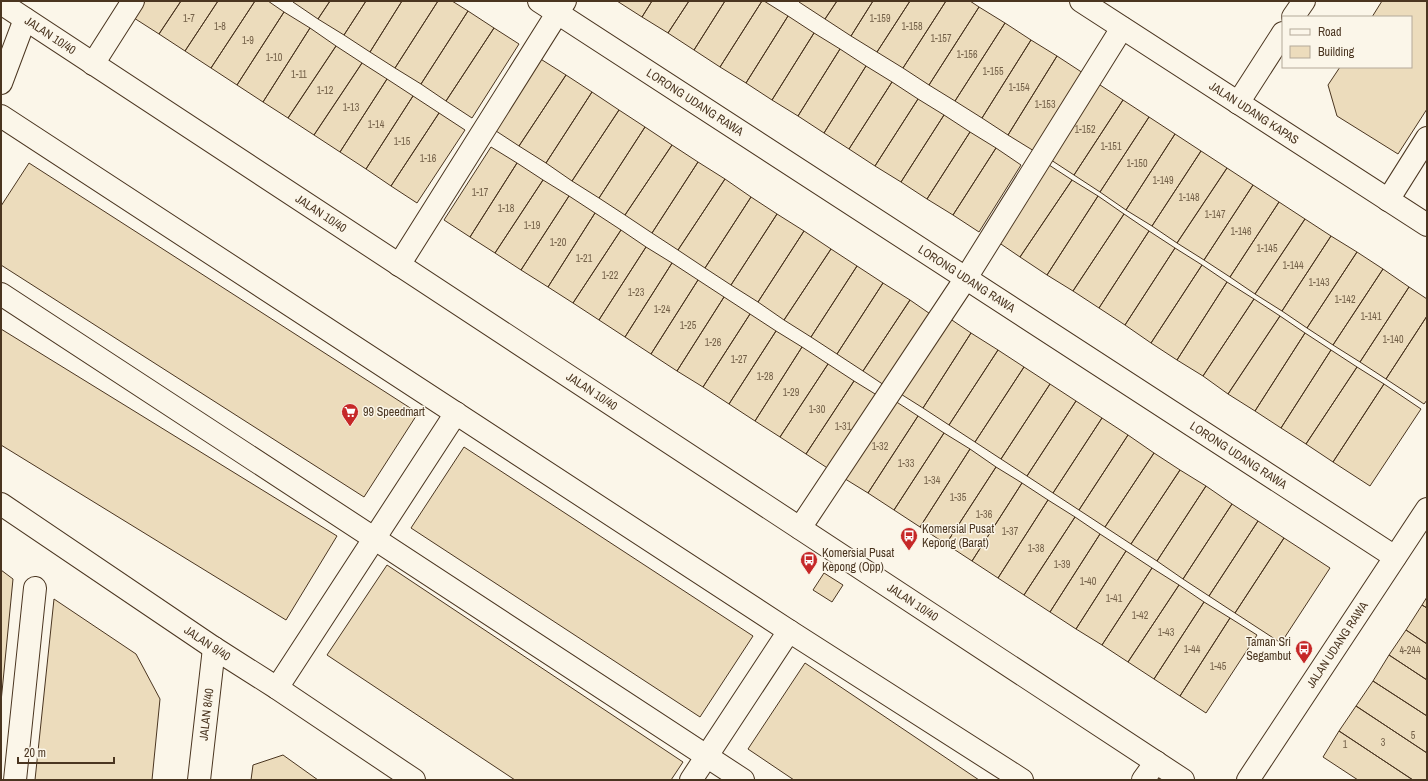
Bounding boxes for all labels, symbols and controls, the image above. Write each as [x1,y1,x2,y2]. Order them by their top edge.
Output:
house number: 1-7 [183,12,195,25]
house number: 1-159 [870,12,891,25]
street label: JALAN 10/40 [22,13,79,58]
legend [1282,16,1412,68]
house number: 1-8 [214,20,226,33]
house number: 1-158 [902,20,923,33]
text: Road [1318,24,1342,40]
house number: 1-157 [931,32,952,45]
house number: 1-9 [242,34,254,47]
text: Building [1318,44,1355,60]
house number: 1-156 [957,48,978,61]
house number: 1-10 [266,51,283,64]
street label: LORONG UDANG RAWA [643,65,747,140]
house number: 1-155 [983,65,1004,78]
house number: 1-11 [291,68,307,81]
street label: JALAN UDANG KAPAS [1206,78,1302,148]
house number: 1-154 [1009,81,1030,94]
house number: 1-12 [317,84,334,97]
house number: 1-153 [1035,98,1056,111]
house number: 1-13 [343,101,360,114]
house number: 1-14 [368,118,385,131]
house number: 1-152 [1075,123,1096,136]
house number: 1-15 [394,135,411,148]
house number: 1-151 [1101,140,1122,153]
house number: 1-16 [420,152,437,165]
house number: 1-150 [1127,157,1148,170]
house number: 1-149 [1153,174,1174,187]
house number: 1-17 [472,186,489,199]
street label: JALAN 10/40 [292,191,350,236]
house number: 1-148 [1179,191,1200,204]
house number: 1-18 [498,202,515,215]
house number: 1-147 [1205,208,1226,221]
house number: 1-19 [524,219,541,232]
house number: 1-146 [1231,225,1252,238]
house number: 1-20 [550,236,567,249]
street label: LORONG UDANG RAWA [915,241,1019,316]
house number: 1-145 [1257,242,1278,255]
house number: 1-21 [576,252,593,265]
house number: 1-144 [1283,259,1304,272]
house number: 1-22 [602,269,619,282]
house number: 1-143 [1309,276,1330,289]
house number: 1-23 [628,286,645,299]
house number: 1-142 [1335,293,1356,306]
house number: 1-24 [654,303,671,316]
house number: 1-141 [1361,310,1382,323]
house number: 1-25 [680,319,697,332]
house number: 1-140 [1383,333,1404,346]
house number: 1-26 [705,336,722,349]
house number: 1-27 [731,353,748,366]
street label: JALAN 10/40 [563,369,620,414]
house number: 1-28 [757,370,774,383]
house number: 1-29 [783,386,800,399]
supermarket icon: 99 Speedmart [340,402,360,427]
house number: 1-30 [809,403,826,416]
place label: 99 Speedmart [363,404,425,420]
street label: LORONG UDANG RAWA [1187,418,1290,493]
house number: 1-31 [835,420,852,433]
house number: 1-32 [872,440,889,453]
house number: 1-33 [898,457,915,470]
house number: 1-34 [924,474,941,487]
house number: 1-35 [950,491,967,504]
house number: 1-36 [976,508,993,521]
place label: Komersial Pusat Kepong (Barat) [922,521,994,551]
house number: 1-37 [1002,525,1019,538]
bus stop icon: Komersial Pusat Kepong (Barat) [899,526,919,551]
house number: 1-38 [1028,542,1045,555]
place label: Komersial Pusat Kepong (Opp) [822,545,894,575]
bus stop icon: Komersial Pusat Kepong (Opp) [799,550,819,575]
house number: 1-39 [1054,558,1071,571]
house number: 1-40 [1080,575,1097,588]
street label: JALAN 10/40 [884,580,941,625]
house number: 1-41 [1106,592,1123,605]
street label: JALAN UDANG RAWA [1303,598,1372,691]
house number: 1-42 [1132,609,1149,622]
street label: JALAN 9/40 [181,622,234,665]
house number: 1-43 [1158,626,1175,639]
place label: Taman Sri Segambut [1246,634,1291,664]
bus stop icon: Taman Sri Segambut [1294,639,1314,664]
house number: 1-44 [1184,643,1201,656]
house number: 4-244 [1400,644,1421,657]
house number: 1-45 [1210,660,1227,673]
street label: JALAN 8/40 [196,687,217,741]
house number: 5 [1411,729,1416,742]
house number: 3 [1381,736,1386,749]
house number: 1 [1343,738,1348,751]
scale bar [18,739,114,765]
text: 20 m [24,745,46,761]

